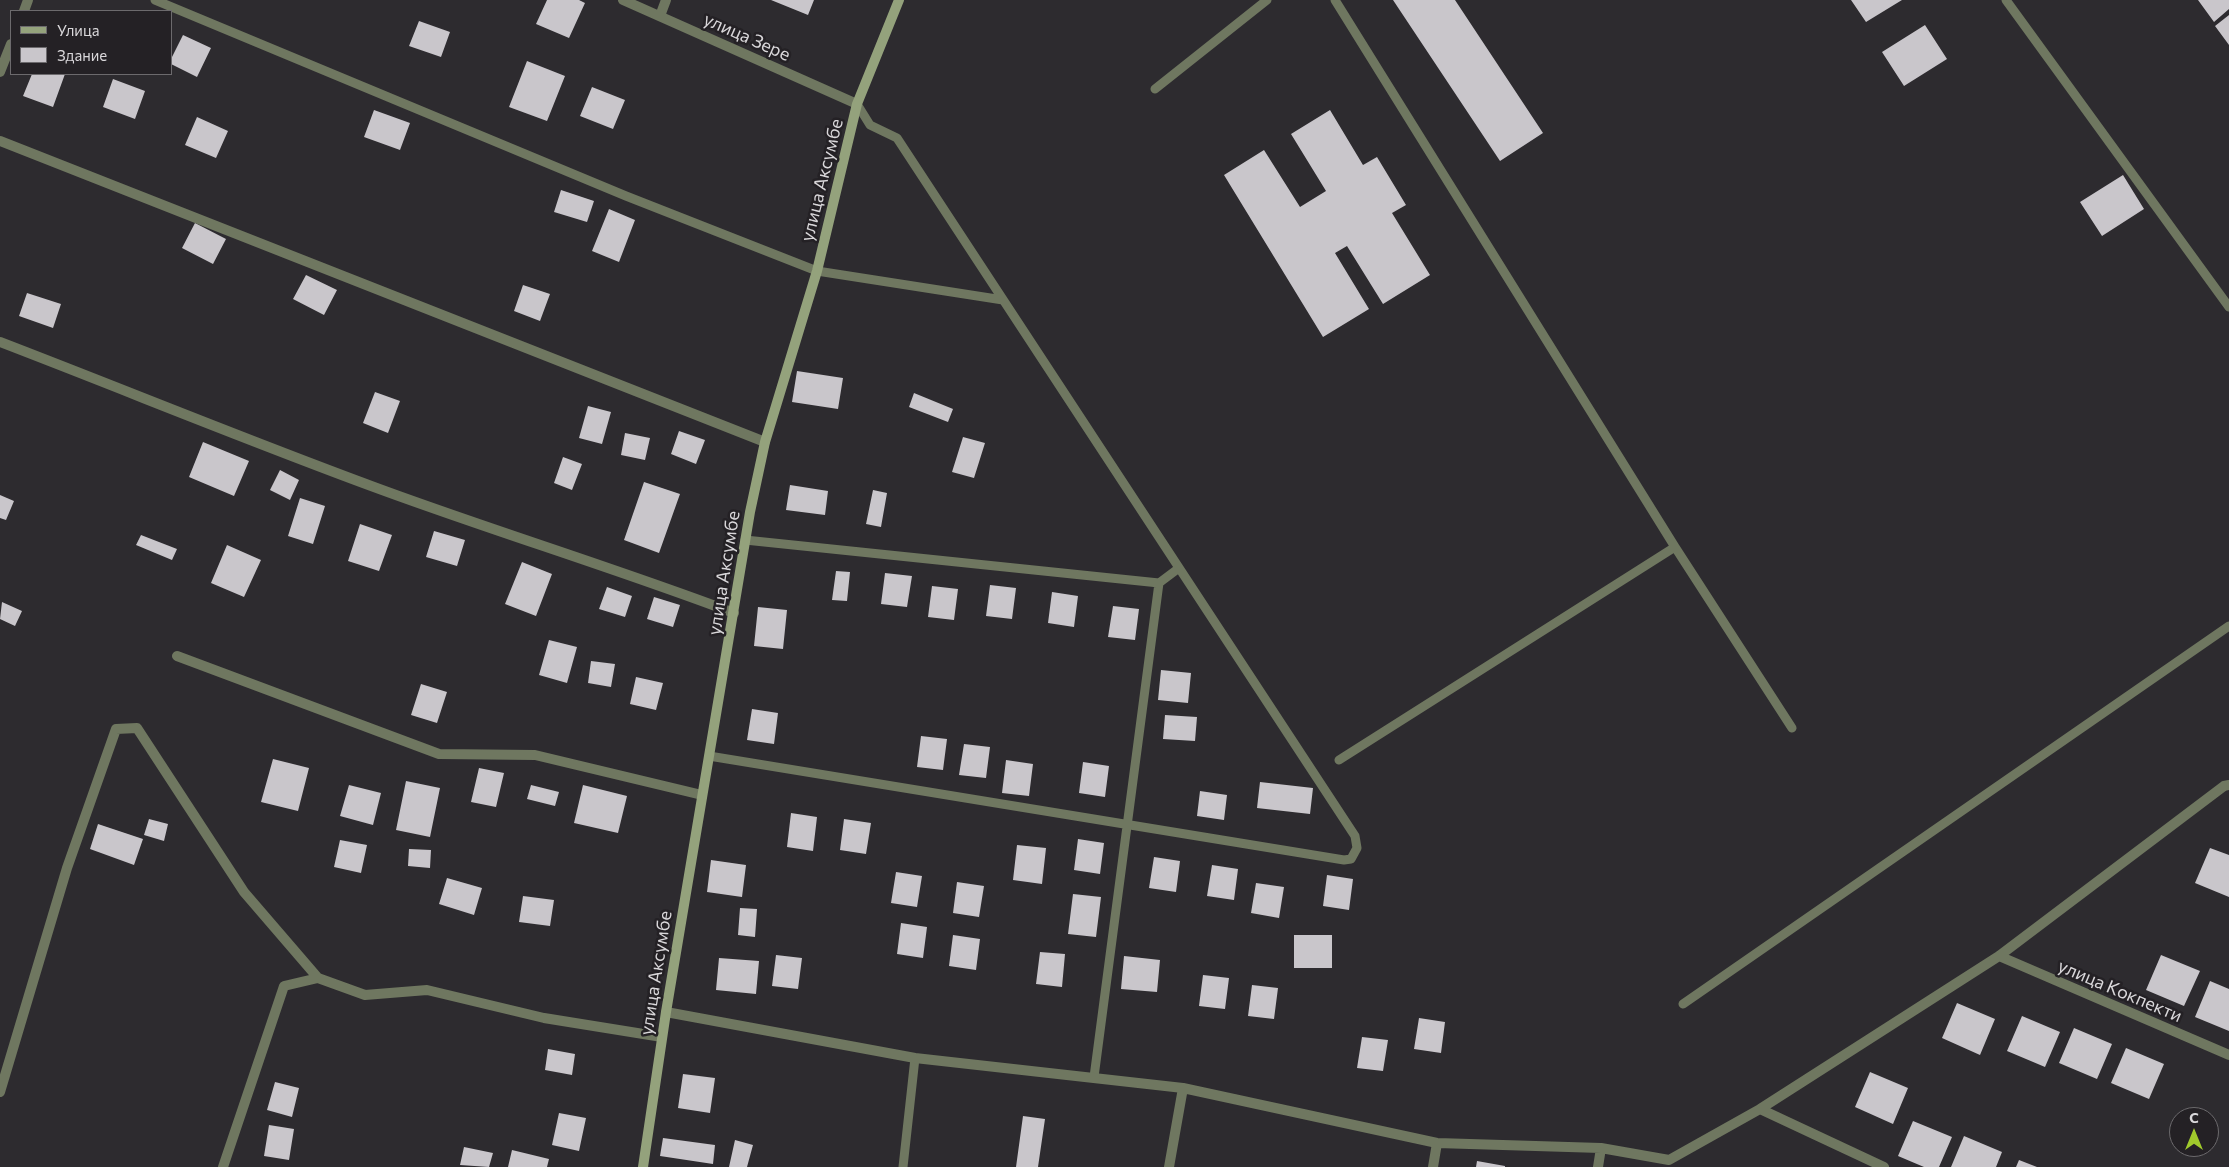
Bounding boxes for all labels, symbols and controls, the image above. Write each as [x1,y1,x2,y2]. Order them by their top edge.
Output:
street label: улица Зере [700,8,794,66]
legend [10,10,172,75]
text: Улица [57,21,99,39]
text: Здание [57,46,107,64]
street label: улица Аксумбе [796,116,848,244]
street label: улица Аксумбе [704,509,744,637]
street label: улица Аксумбе [636,909,676,1037]
street label: улица Кокпекти [2055,955,2185,1027]
north arrow [2169,1107,2219,1157]
text: С [2189,1109,2199,1126]

